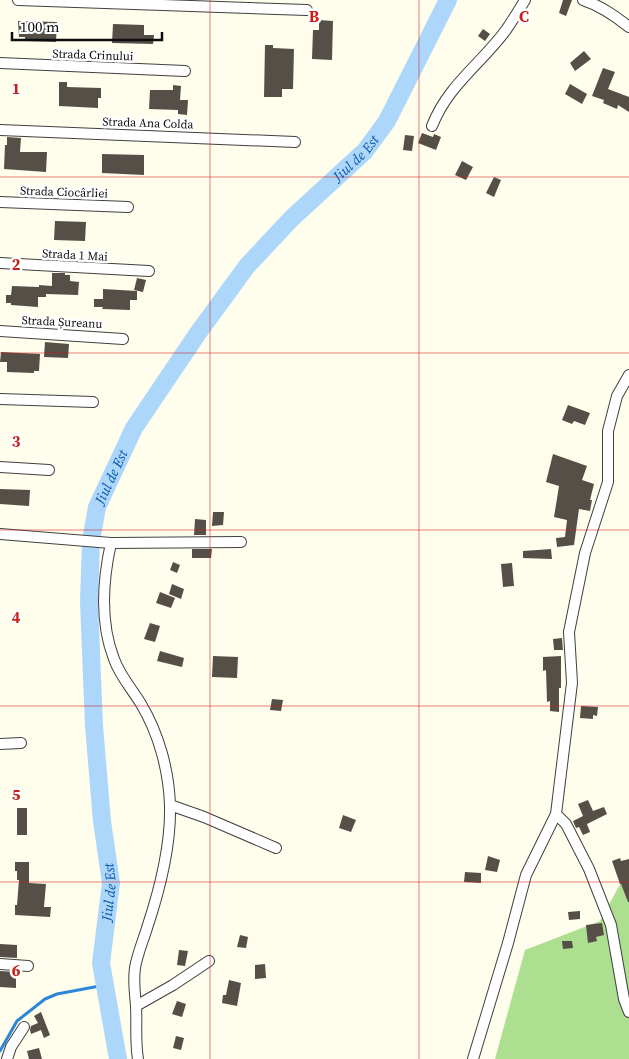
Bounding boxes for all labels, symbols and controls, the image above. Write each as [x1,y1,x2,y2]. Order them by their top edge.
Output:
text: B [309,5,320,27]
text: C [519,5,529,27]
scale bar [12,10,162,42]
text: 100 m [20,16,60,37]
street label: Strada Crinului [52,46,134,64]
text: 1 [12,77,20,99]
street label: Strada Ana Colda [102,113,195,133]
water label: Jiul de Est [327,130,384,187]
street label: Strada Ciocârliei [20,182,109,202]
street label: Strada 1 Mai [42,245,109,265]
text: 2 [12,253,21,275]
street label: Strada Șureanu [21,312,103,332]
text: 3 [12,430,21,452]
water label: Jiul de Est [89,445,133,509]
text: 4 [12,606,21,628]
text: 5 [12,783,21,805]
water label: Jiul de Est [96,860,121,924]
text: 6 [12,959,21,981]

